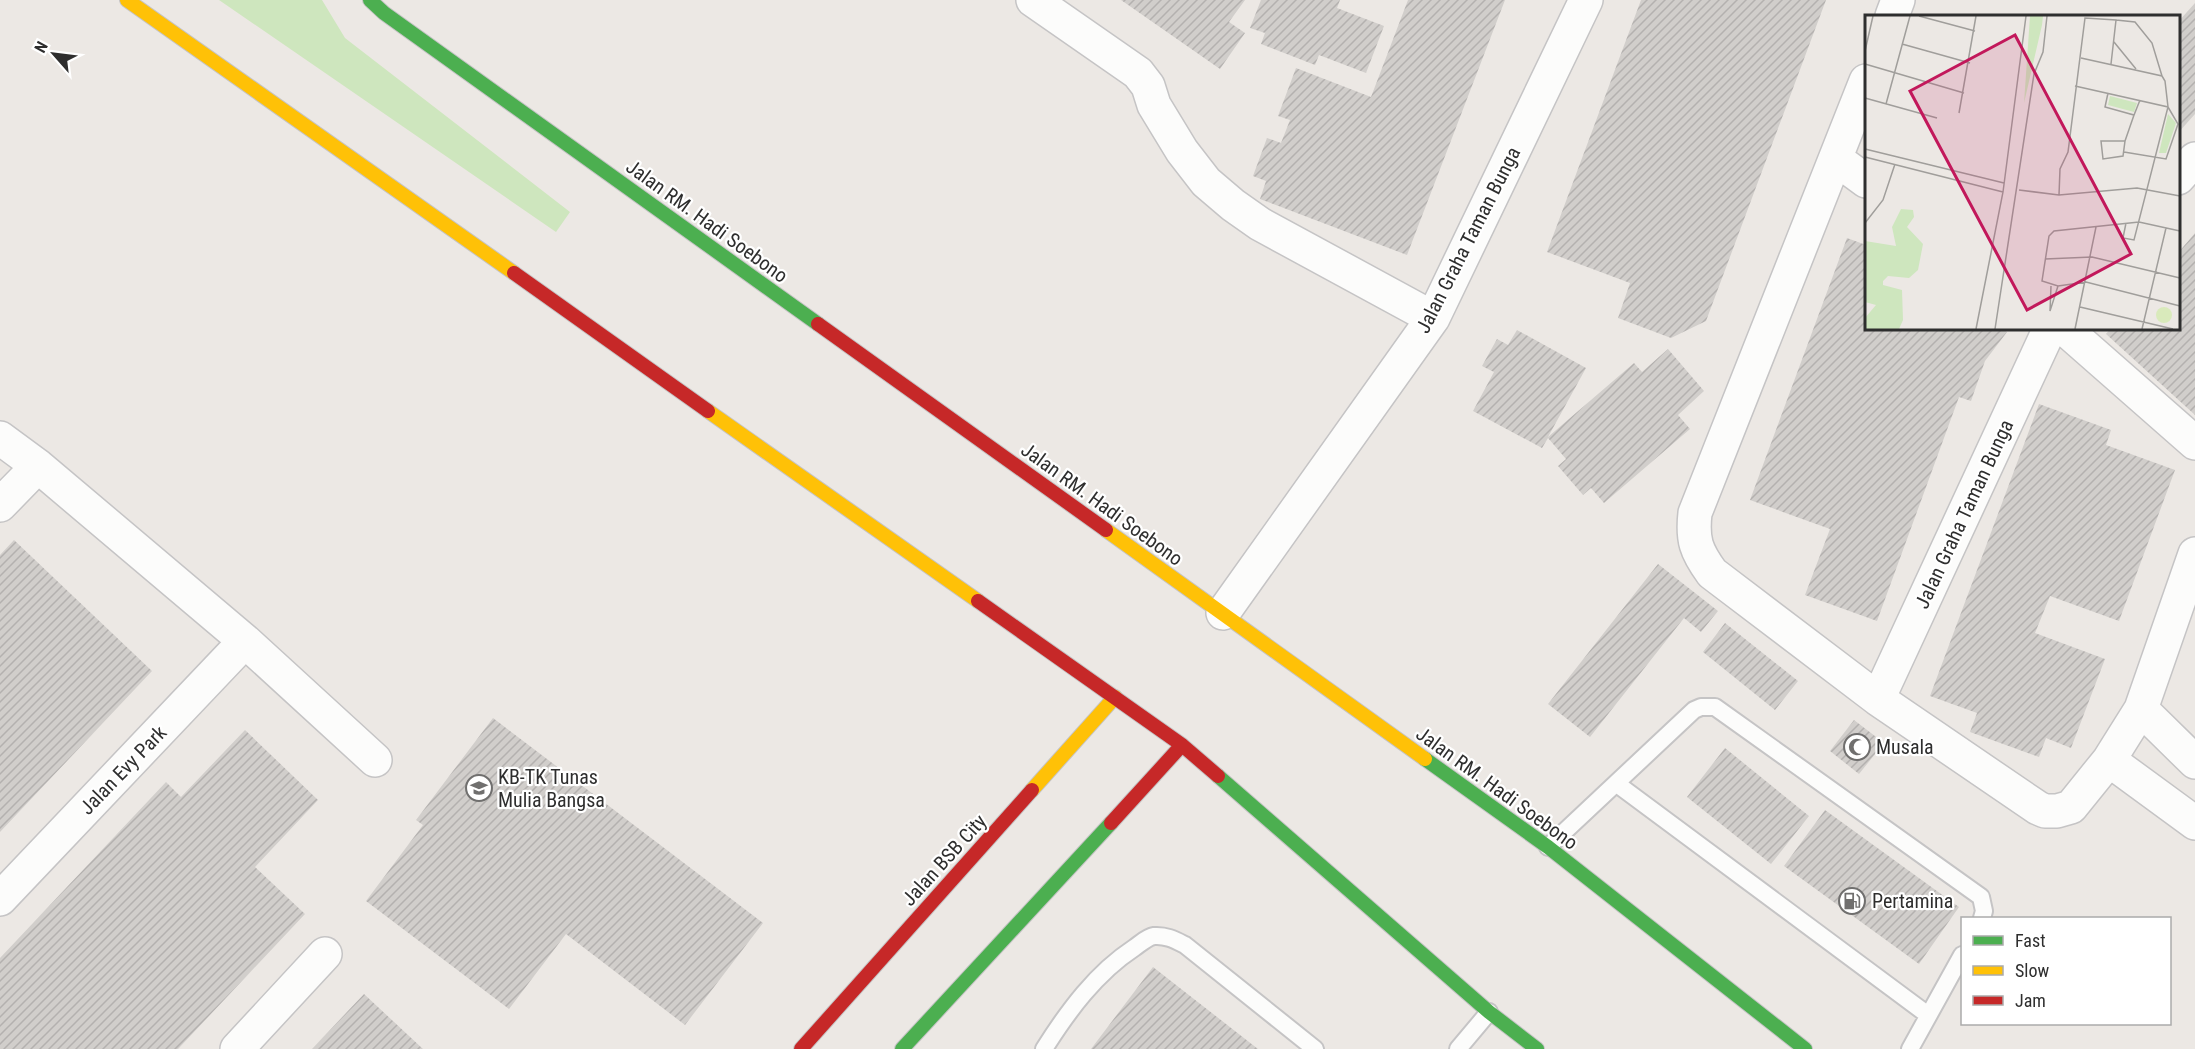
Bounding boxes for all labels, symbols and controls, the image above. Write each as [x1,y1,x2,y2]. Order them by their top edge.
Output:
inset map [1865,15,2180,330]
north arrow [24,24,84,84]
text: N [31,38,52,56]
street label: Jalan Graha Taman Bunga [1411,143,1525,337]
street label: Jalan RM. Hadi Soebono [622,154,792,288]
street label: Jalan Graha Taman Bunga [1910,416,2018,612]
street label: Jalan RM. Hadi Soebono [1017,437,1187,571]
street label: Jalan Evy Park [75,720,171,820]
street label: Jalan RM. Hadi Soebono [1412,721,1582,855]
mosque icon: Musala [1842,732,1872,762]
place label: Musala [1876,735,1934,759]
place label: KB-TK Tunas Mulia Bangsa [498,765,605,812]
school or university icon: KB-TK Tunas Mulia Bangsa [464,773,494,803]
street label: Jalan BSB City [897,809,991,911]
fuel station icon: Pertamina [1837,886,1867,916]
place label: Pertamina [1872,889,1953,913]
legend [1961,917,2171,1025]
text: Fast [2015,930,2046,951]
text: Slow [2015,960,2050,981]
text: Jam [2015,990,2046,1011]

